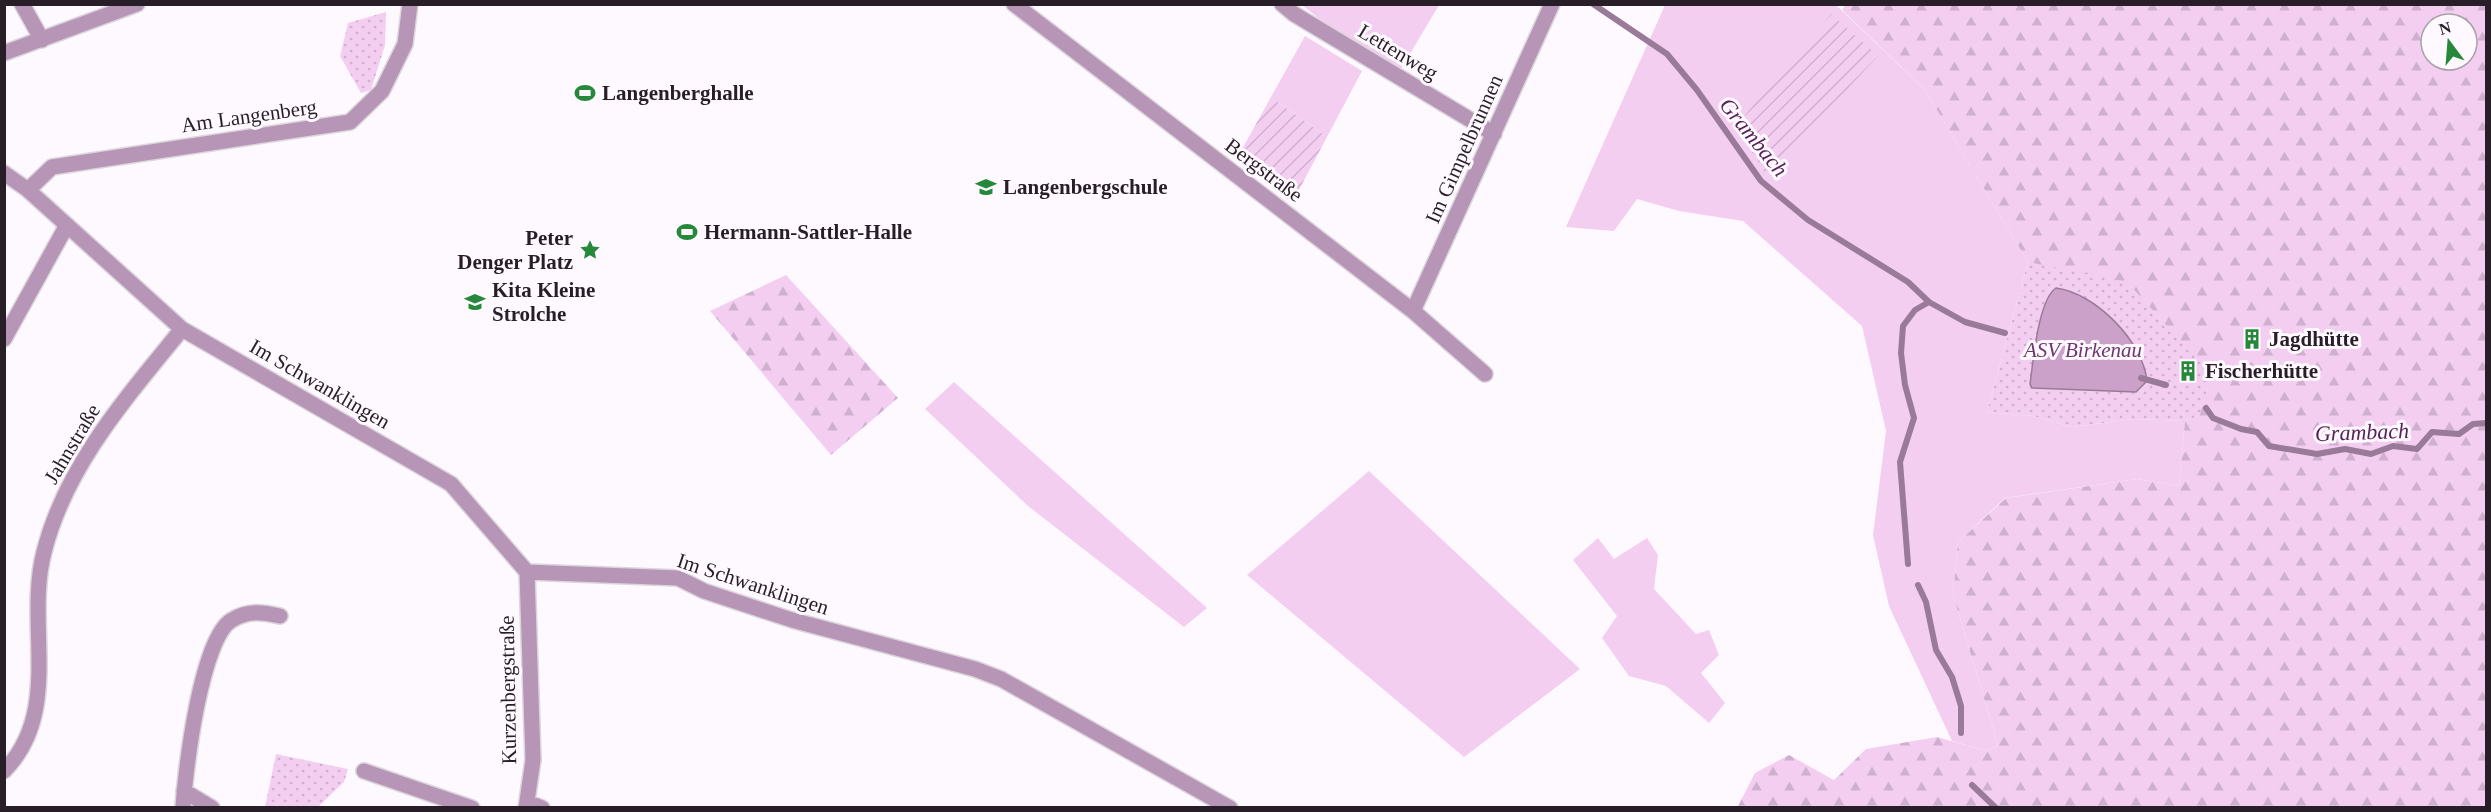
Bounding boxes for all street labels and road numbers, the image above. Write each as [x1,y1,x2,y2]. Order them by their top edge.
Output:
street label: Lettenweg [1354,19,1443,85]
street label: Im Gimpelbrunnen [1420,70,1508,227]
street label: Am Langenberg [180,95,319,137]
street label: Bergstraße [1221,133,1307,207]
street label: Im Schwanklingen [246,334,395,434]
street label: Jahnstraße [39,400,105,488]
street label: Im Schwanklingen [674,548,832,620]
street label: Kurzenbergstraße [495,615,521,765]

